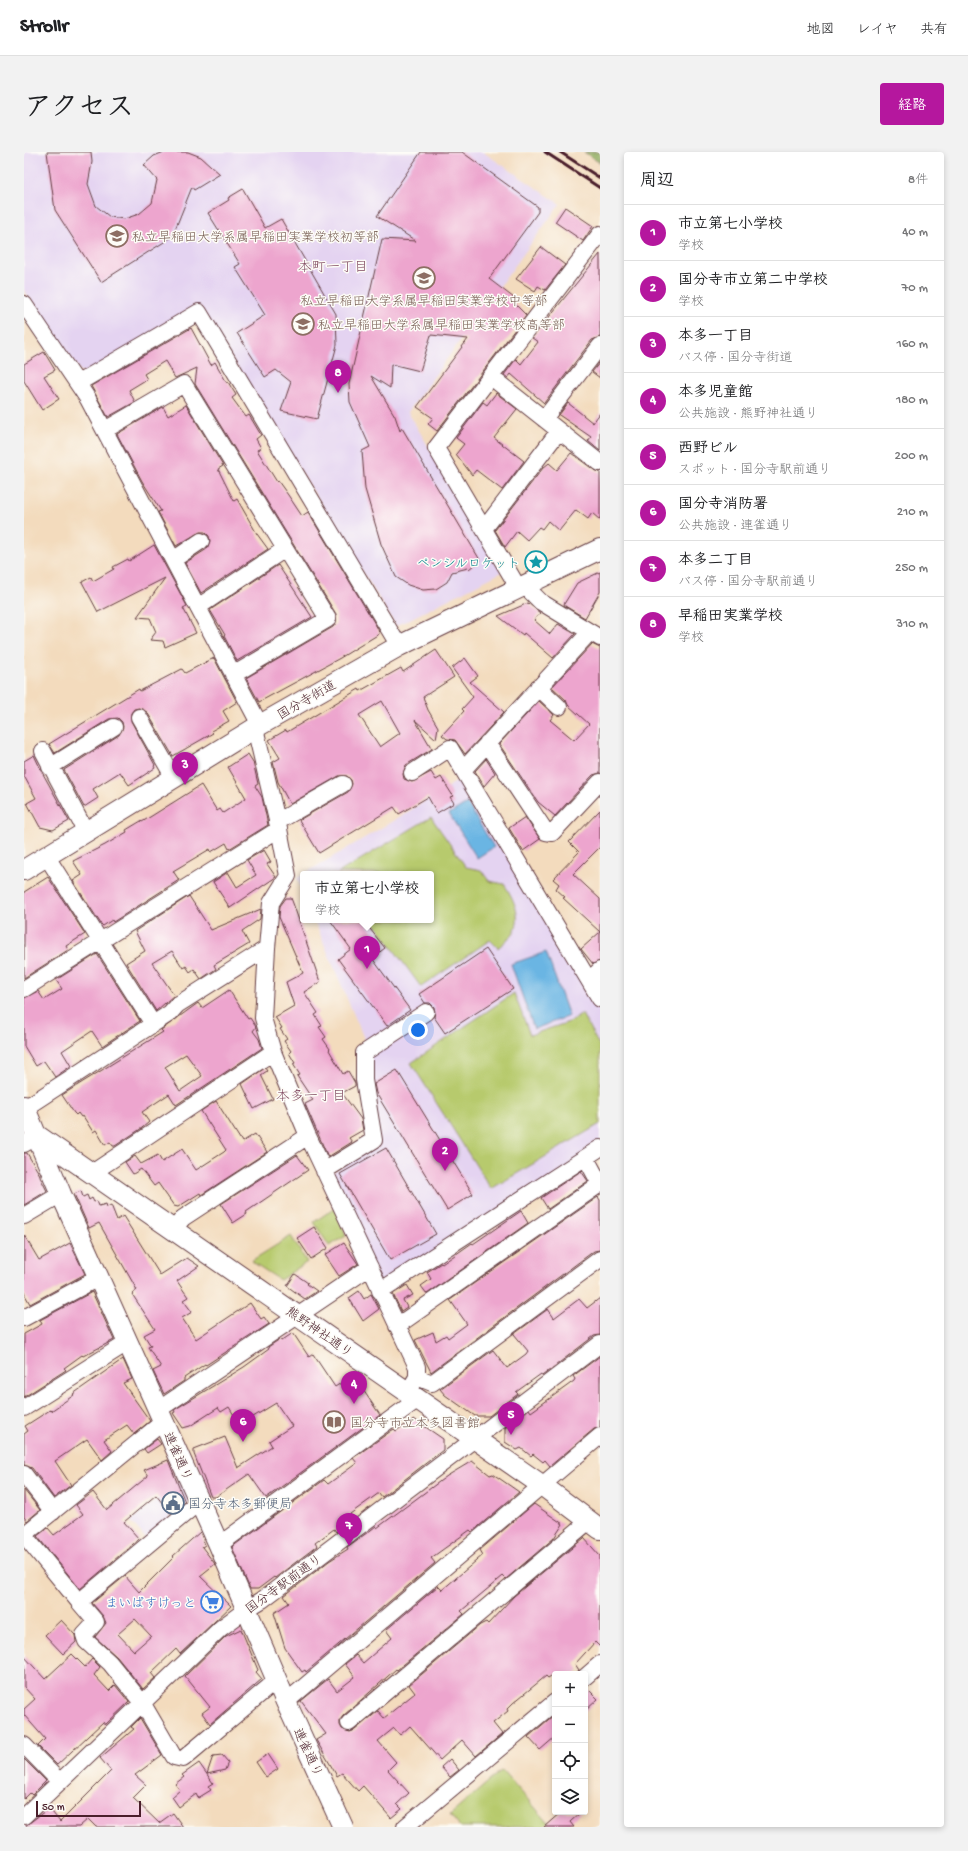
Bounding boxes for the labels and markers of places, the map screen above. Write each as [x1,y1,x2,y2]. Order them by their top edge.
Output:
school or university icon: 私立早稲田大学系属早稲田実業学校初等部 [104,223,130,249]
place label: 私立早稲田大学系属早稲田実業学校初等部 [132,230,379,246]
school or university icon: 私立早稲田大学系属早稲田実業学校中等部 [411,265,437,291]
place label: 私立早稲田大学系属早稲田実業学校中等部 [300,294,548,310]
school or university icon: 私立早稲田大学系属早稲田実業学校高等部 [290,311,316,337]
place label: 私立早稲田大学系属早稲田実業学校高等部 [318,318,565,334]
pin: 8 [325,360,351,393]
place icon: ペンシルロケット [523,549,549,575]
place label: ペンシルロケット [417,557,520,572]
pin: 3 [172,752,198,785]
pin: 1 [354,936,380,969]
pin: 2 [432,1138,458,1171]
pin: 4 [341,1371,367,1404]
pin: 5 [498,1402,524,1435]
pin: 6 [230,1409,256,1442]
library icon: 国分寺市立本多図書館 [321,1409,347,1435]
place label: 国分寺市立本多図書館 [350,1416,480,1432]
public building icon: 国分寺本多郵便局 [160,1490,186,1516]
place label: 国分寺本多郵便局 [188,1497,292,1513]
pin: 7 [336,1513,362,1546]
supermarket icon: まいばすけっと [199,1589,225,1615]
place label: まいばすけっと [105,1597,196,1612]

